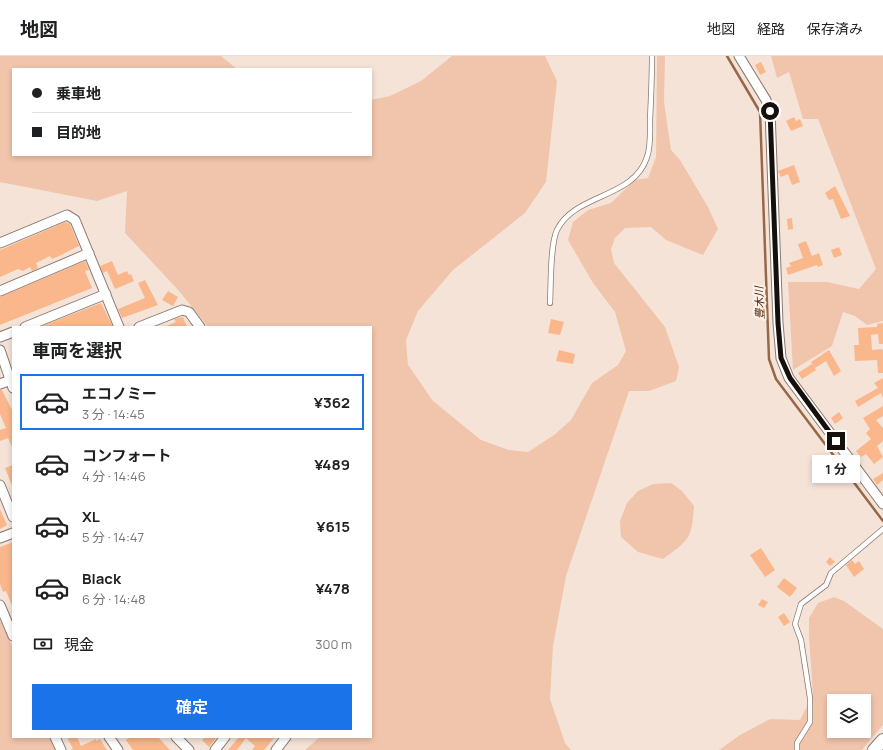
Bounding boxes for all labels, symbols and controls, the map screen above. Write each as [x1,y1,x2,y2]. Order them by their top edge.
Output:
text: 地図 [20,16,58,42]
text: 地図 [707,19,735,38]
text: 経路 [757,19,785,38]
text: 保存済み [807,19,863,38]
text: 乗車地 [56,83,101,104]
route start [761,102,779,120]
text: 目的地 [56,122,101,143]
water label: 豊木川 [751,285,767,320]
text: 車両を選択 [32,338,122,362]
text: エコノミー [82,383,157,404]
icon: car [34,384,70,420]
text: ¥362 [314,392,350,413]
text: 3 分 · 14:45 [82,405,145,423]
route end [827,432,845,450]
text: コンフォート [82,445,172,466]
icon: car [34,446,70,482]
text: ¥489 [314,454,350,475]
callout: 1 分 [812,455,860,483]
text: 1 分 [825,460,847,478]
text: 4 分 · 14:46 [82,467,146,485]
text: XL [82,506,100,527]
icon: car [34,508,70,544]
text: ¥615 [316,516,350,537]
text: 5 分 · 14:47 [82,528,144,546]
text: Black [82,568,121,589]
icon: car [34,570,70,606]
text: ¥478 [316,578,350,599]
text: 6 分 · 14:48 [82,590,146,608]
icon: cash [32,633,54,655]
text: 現金 [64,634,94,655]
text: 300 m [315,635,352,653]
button: 確定 [32,684,352,730]
map controls [827,694,871,738]
button: layers [827,694,871,738]

